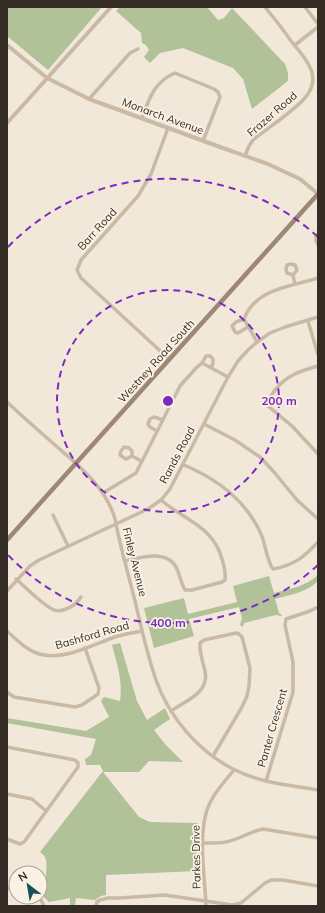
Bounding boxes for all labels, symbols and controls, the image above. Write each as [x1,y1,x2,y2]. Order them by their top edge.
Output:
street label: Frazer Road [244,88,300,140]
street label: Monarch Avenue [120,95,206,137]
street label: Barr Road [74,205,120,253]
street label: Westney Road South [115,316,197,406]
text: 200 m [261,393,297,408]
centre of rings [161,394,175,408]
street label: Rands Road [156,424,198,486]
street label: Finley Avenue [120,526,150,598]
text: 400 m [150,615,186,630]
street label: Bashford Road [53,618,131,652]
street label: Panter Crescent [254,687,290,769]
street label: Parkes Drive [188,825,204,889]
north arrow [8,865,48,905]
text: N [16,868,30,885]

